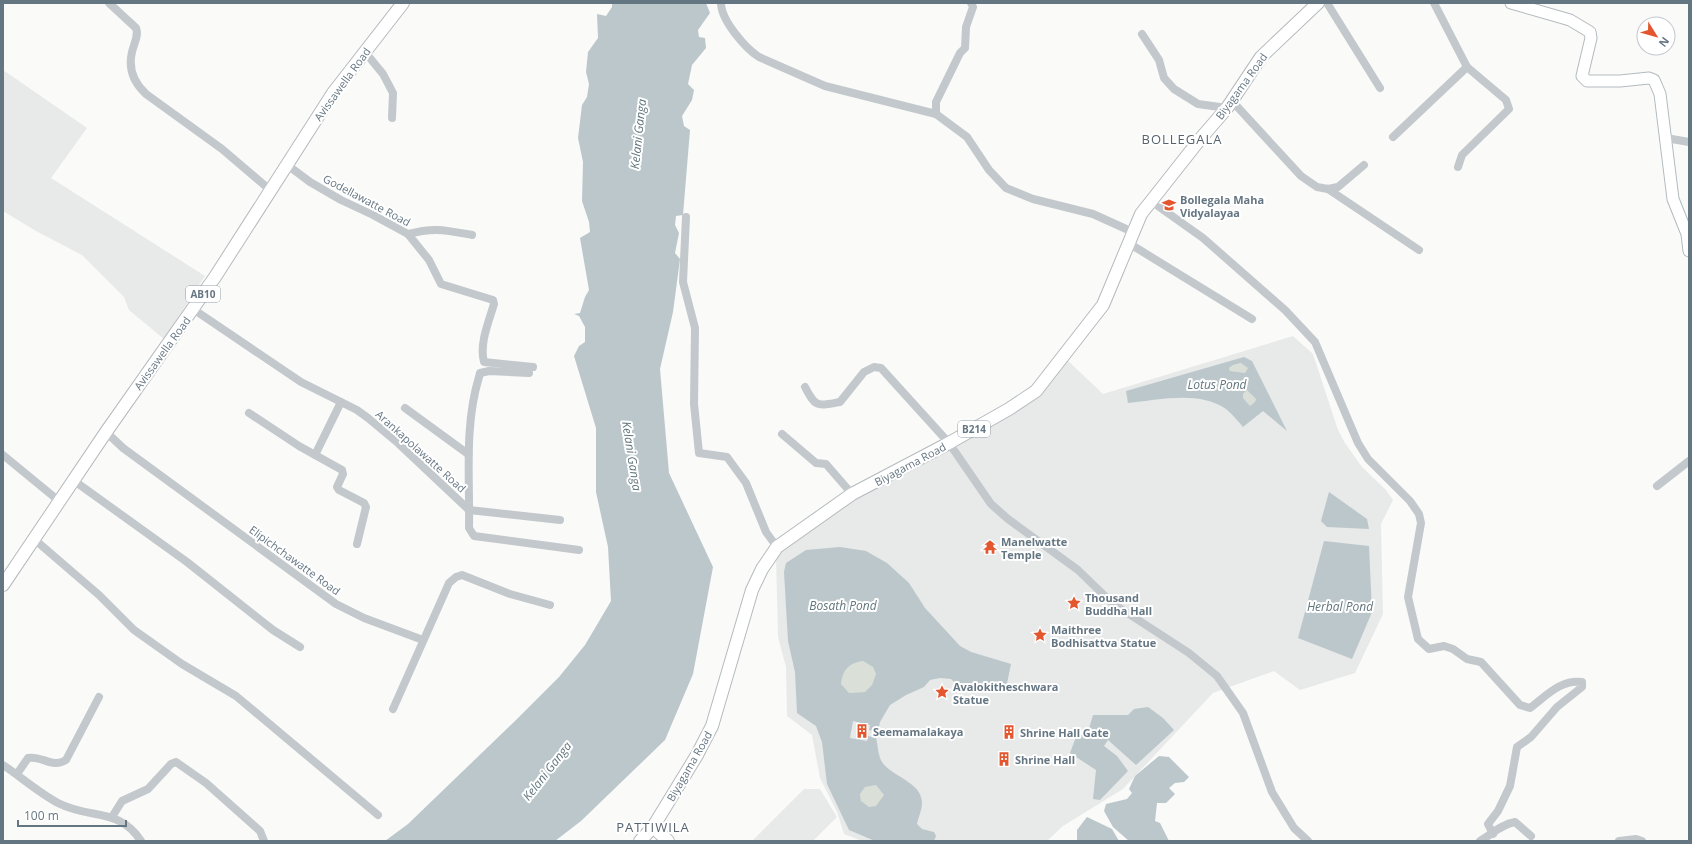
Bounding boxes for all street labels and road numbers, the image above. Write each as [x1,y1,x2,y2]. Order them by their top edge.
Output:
street label: Avissawella Road [310,44,374,124]
street label: Biyagama Road [1212,50,1270,122]
street label: Godellawatte Road [321,171,413,229]
road number: AB10 [186,286,220,302]
street label: Avissawella Road [130,313,194,393]
street label: Arankapolawatte Road [373,407,469,495]
road number: B214 [958,421,990,437]
street label: Biyagama Road [872,439,948,489]
street label: Elipichchawatte Road [246,522,344,598]
street label: Biyagama Road [663,728,715,804]

